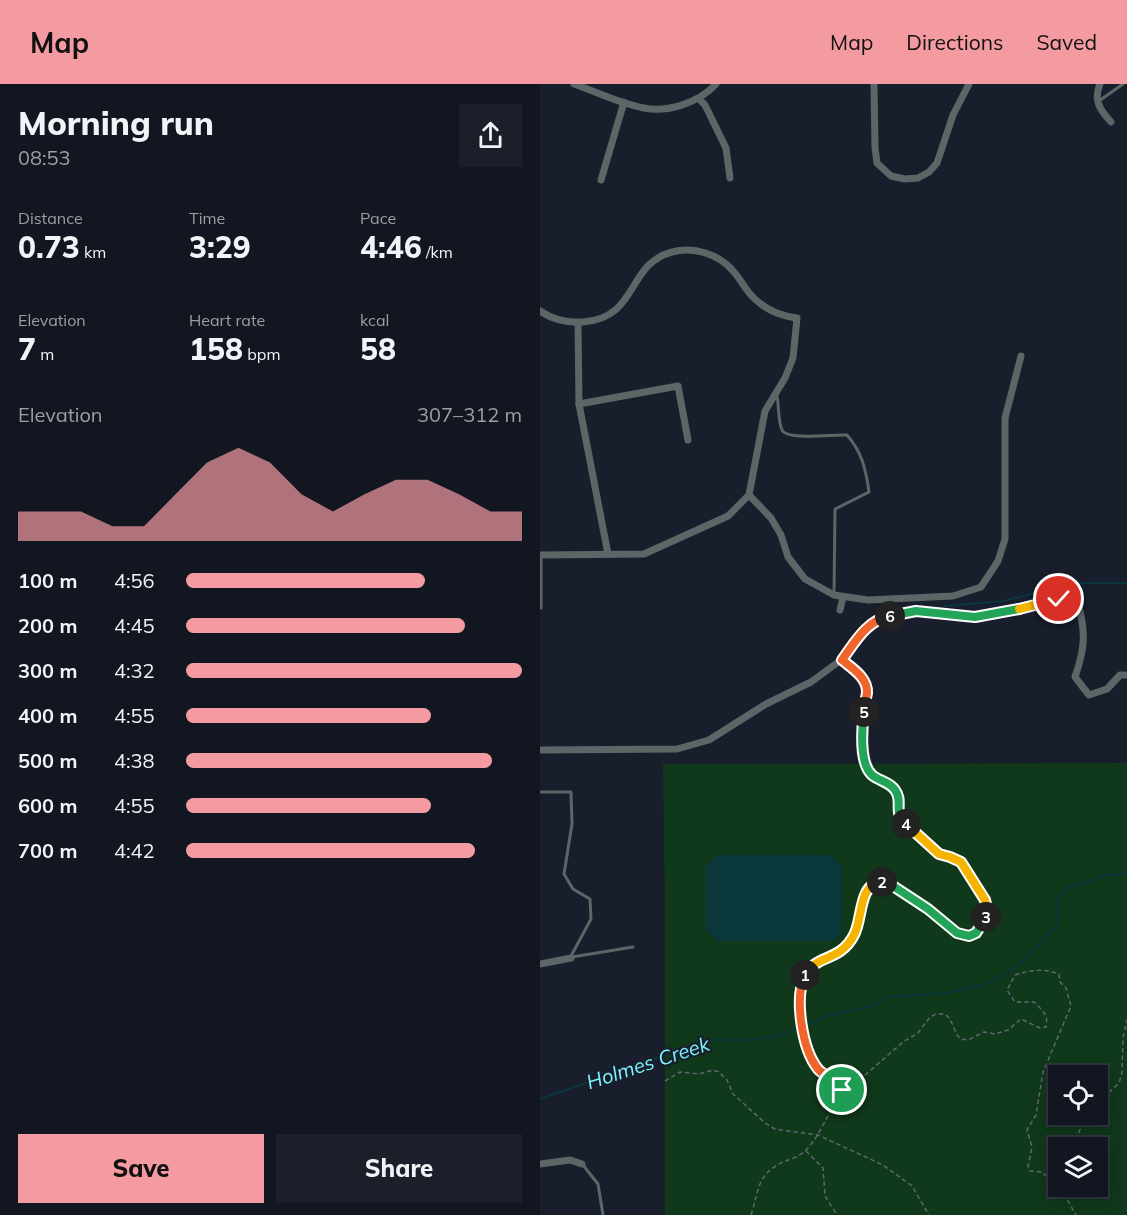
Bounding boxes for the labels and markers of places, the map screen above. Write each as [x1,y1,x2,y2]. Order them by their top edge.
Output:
pin [1033,573,1084,624]
pin: 6 [875,601,905,631]
pin: 5 [849,697,879,727]
pin: 4 [891,809,921,839]
pin: 2 [867,867,897,897]
pin: 3 [971,902,1001,932]
pin: 1 [790,960,820,990]
pin [816,1064,867,1115]

